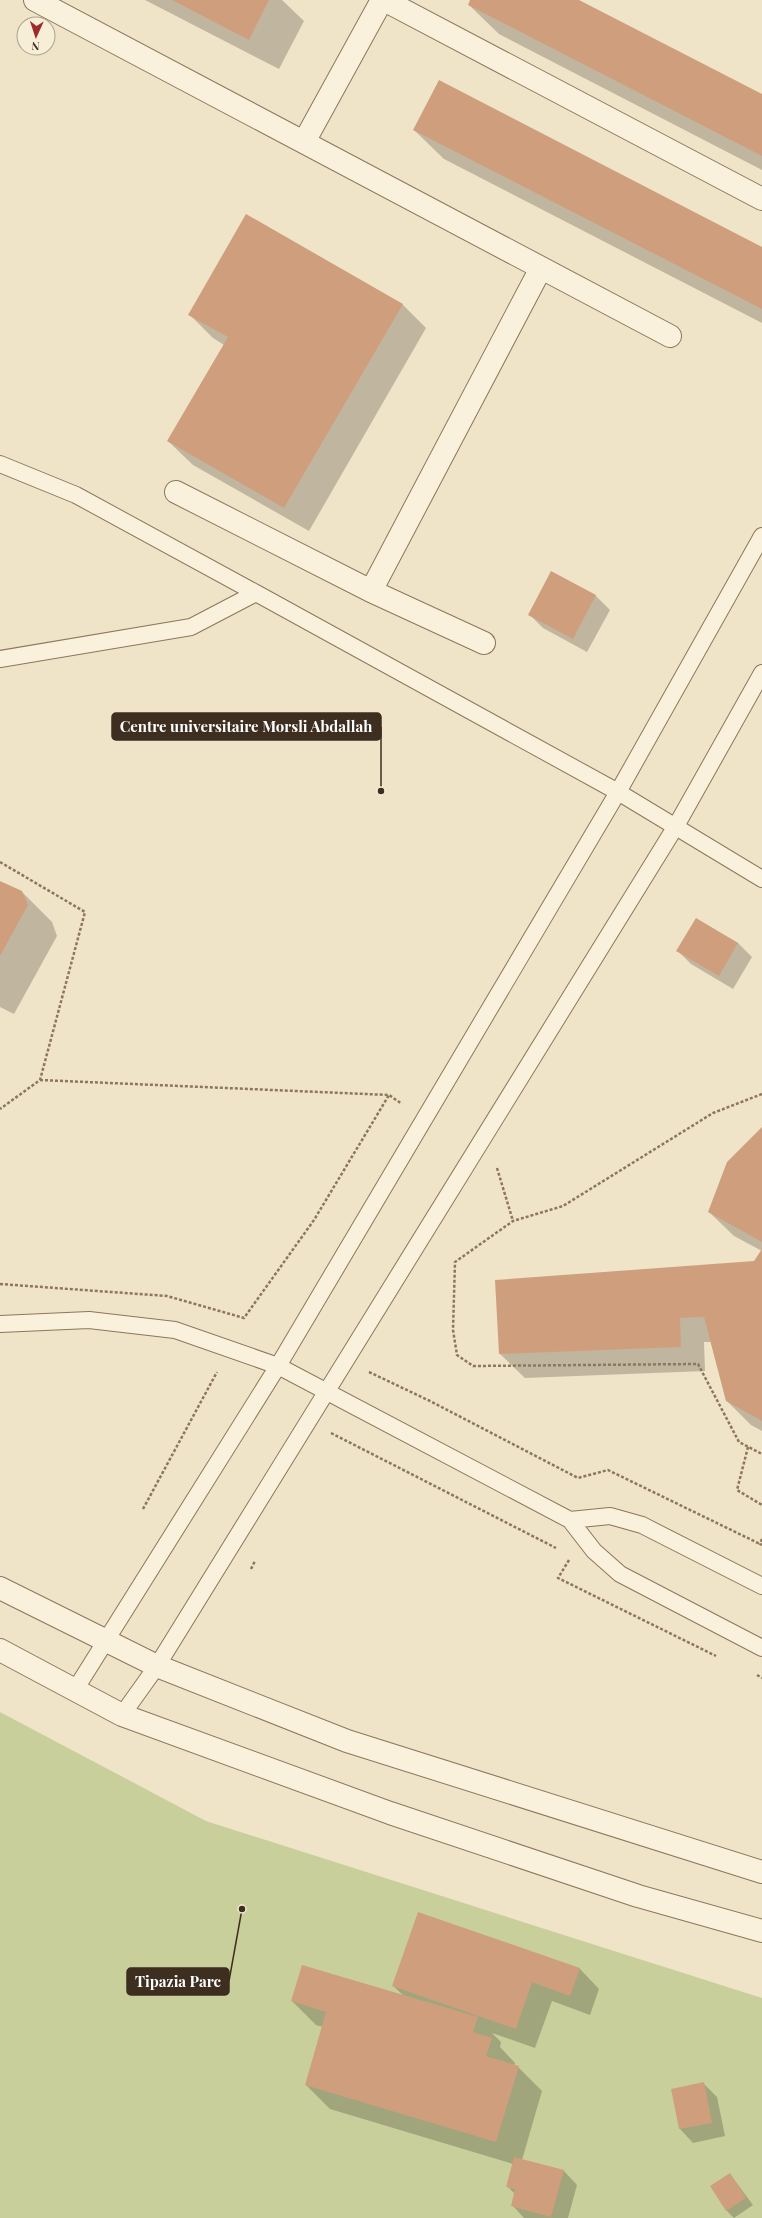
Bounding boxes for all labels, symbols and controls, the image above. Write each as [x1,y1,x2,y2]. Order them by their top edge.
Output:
north arrow [16,16,56,56]
text: N [31,39,40,54]
callout: Centre universitaire Morsli Abdallah [112,713,381,740]
text: Centre universitaire Morsli Abdallah [120,716,372,736]
callout: Tipazia Parc [127,1968,229,1995]
text: Tipazia Parc [135,1971,222,1991]

